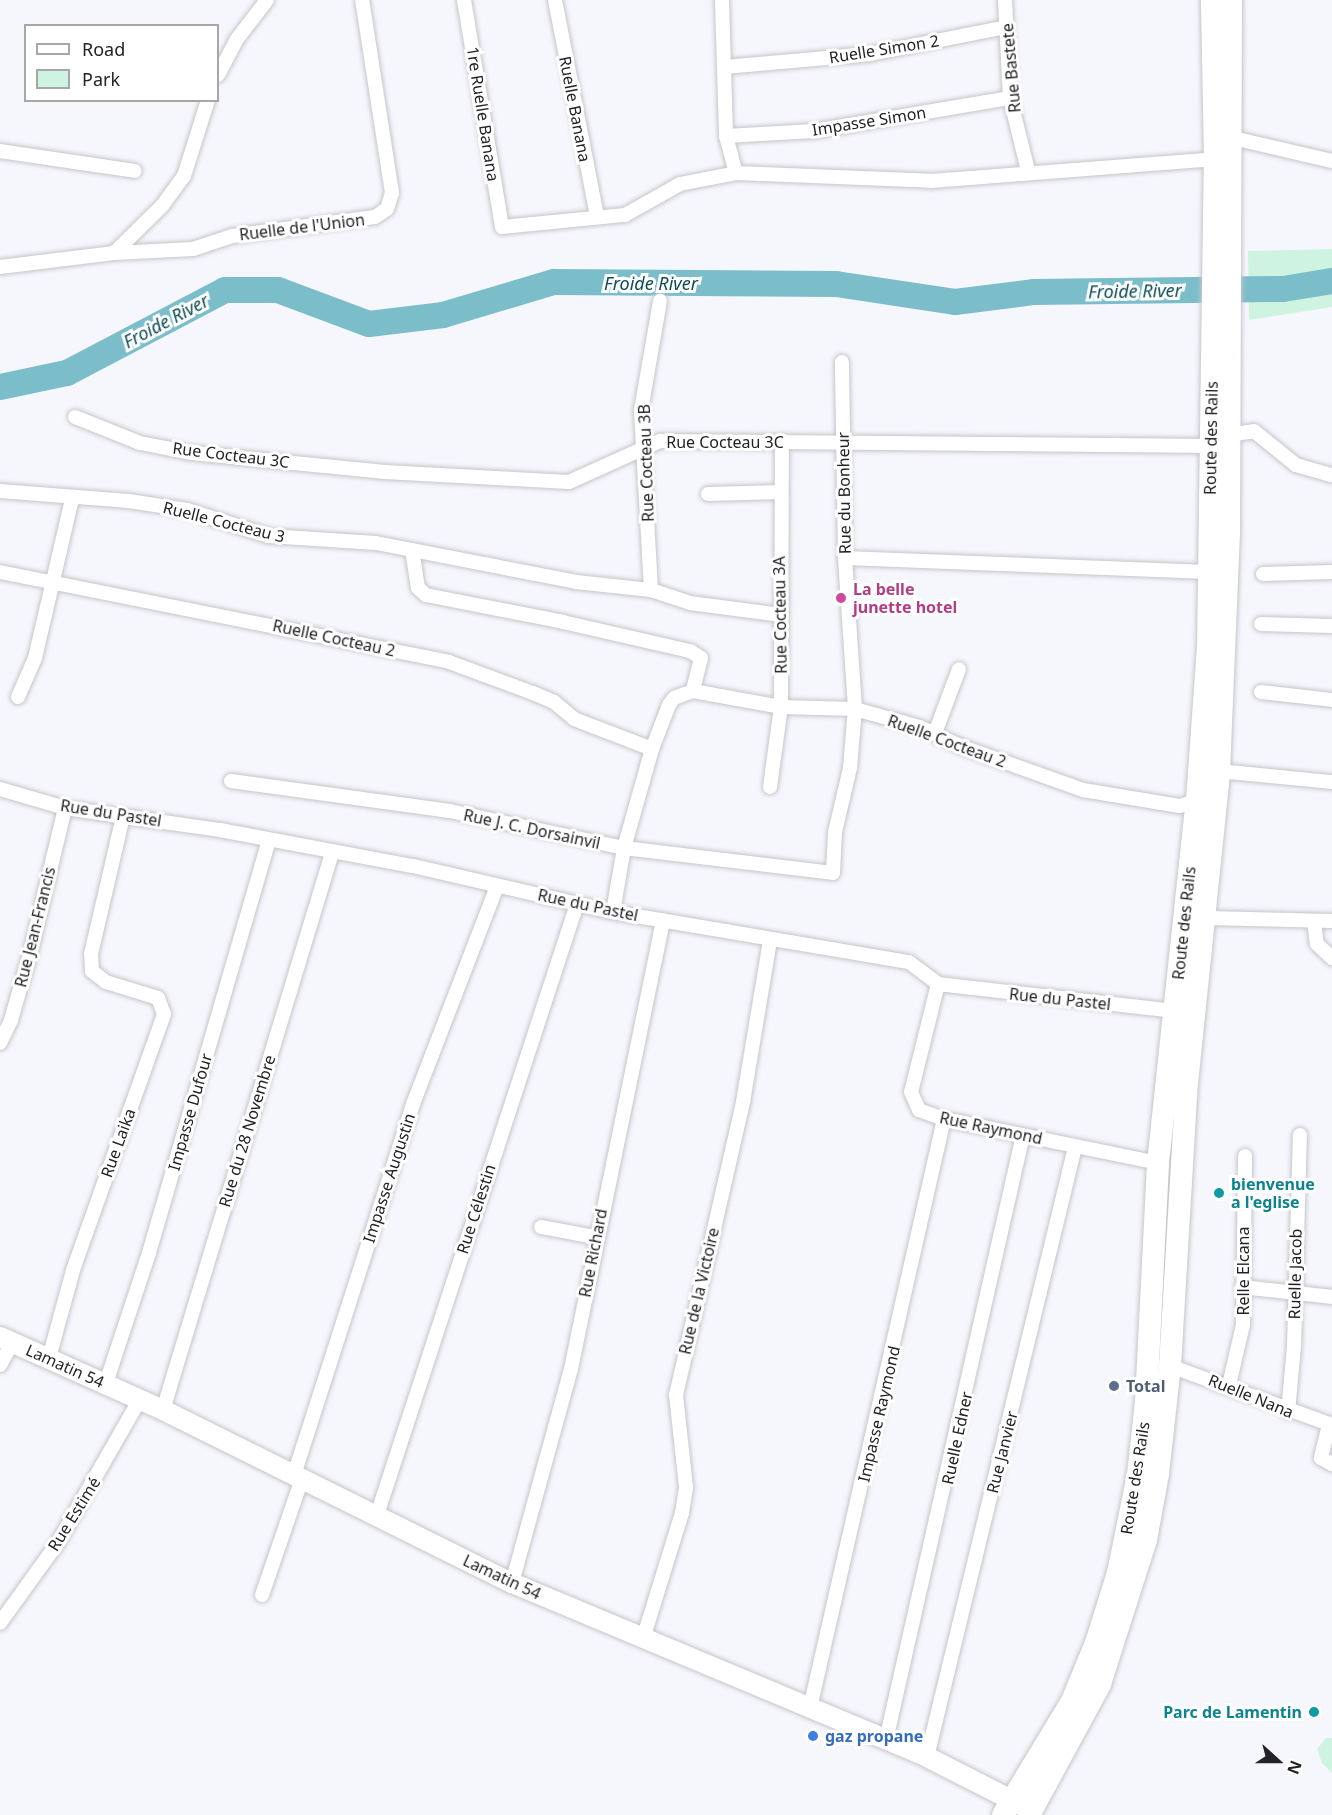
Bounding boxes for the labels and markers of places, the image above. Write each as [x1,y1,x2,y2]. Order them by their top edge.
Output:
place label: La belle junette hotel [853,579,957,617]
marker: La belle junette hotel [834,591,848,605]
place label: bienvenue a l'eglise [1231,1174,1315,1212]
marker: bienvenue a l'eglise [1212,1186,1226,1200]
place label: Total [1126,1376,1165,1396]
marker: Total [1107,1379,1121,1393]
place label: Parc de Lamentin [1163,1702,1302,1722]
marker: Parc de Lamentin [1307,1705,1321,1719]
place label: gaz propane [825,1726,923,1746]
marker: gaz propane [806,1729,820,1743]

